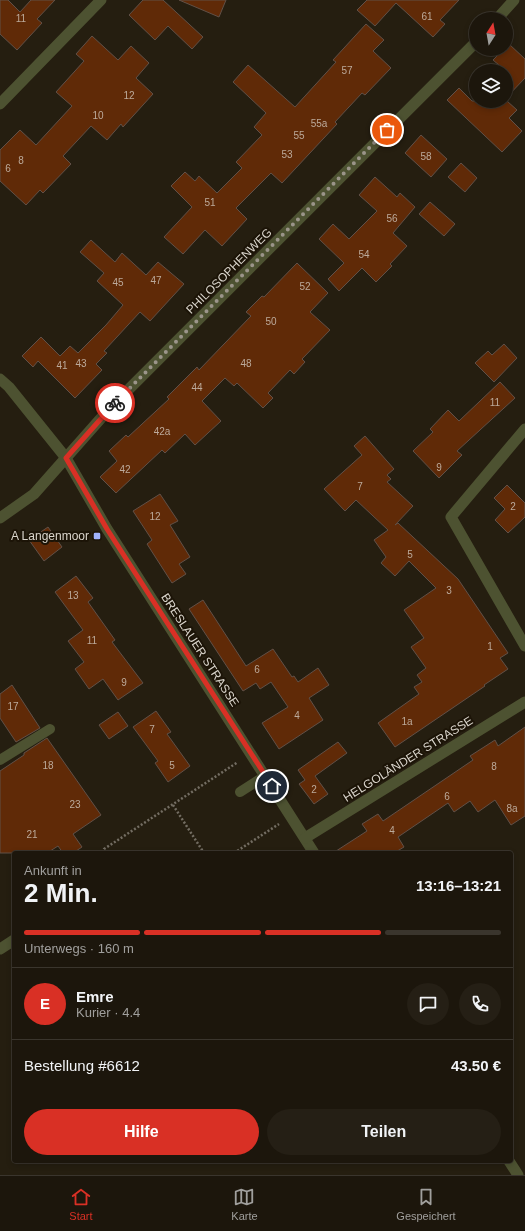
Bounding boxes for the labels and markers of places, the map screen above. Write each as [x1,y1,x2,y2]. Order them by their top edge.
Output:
pin [370,113,404,147]
place label: A Langenmoor [11,529,89,543]
marker: A Langenmoor [92,531,102,541]
pin [255,769,289,803]

